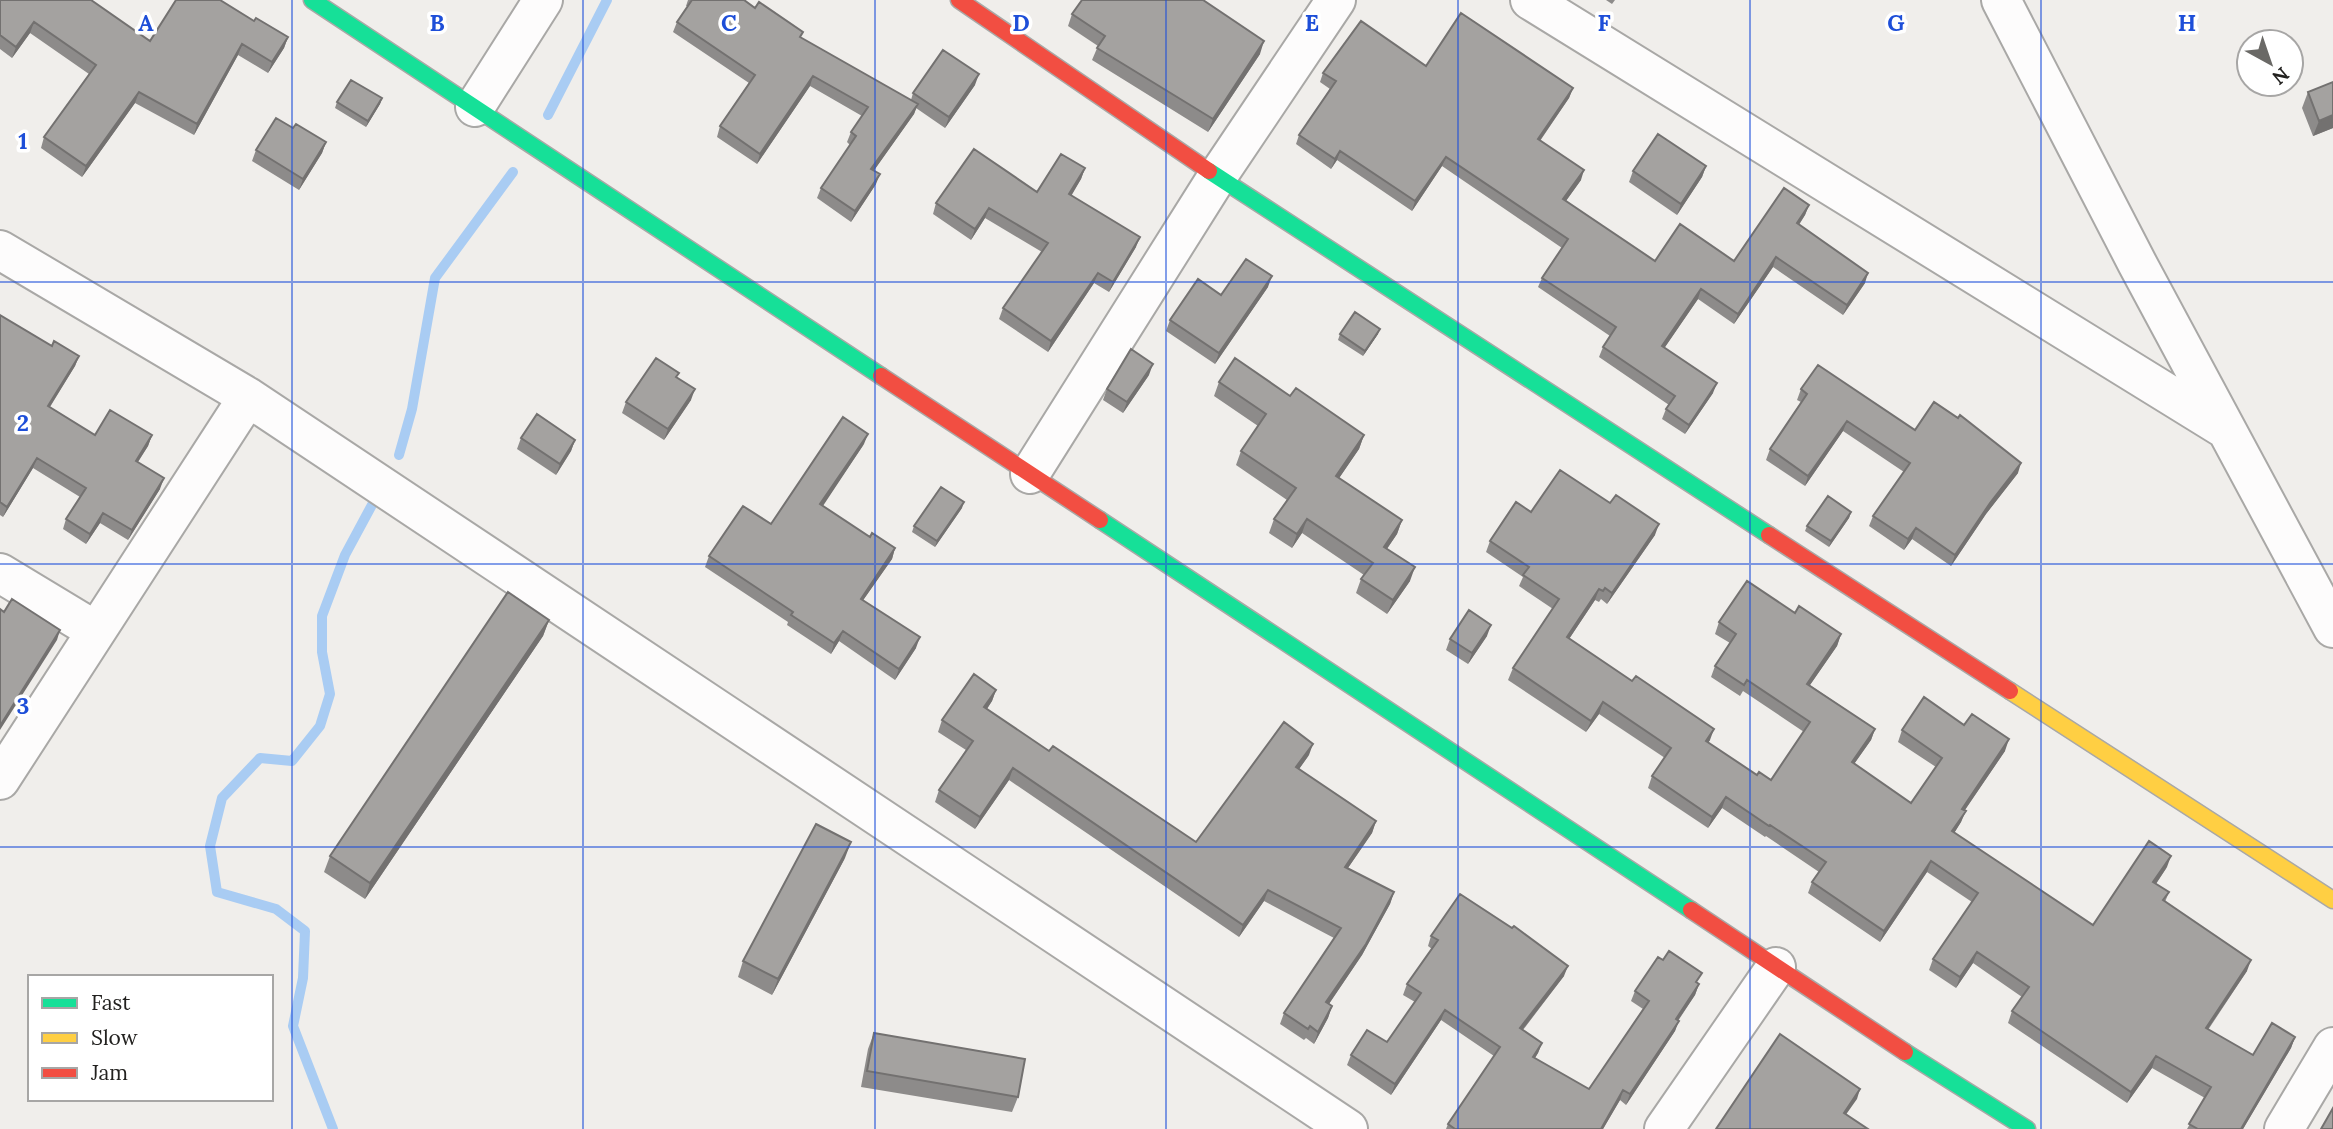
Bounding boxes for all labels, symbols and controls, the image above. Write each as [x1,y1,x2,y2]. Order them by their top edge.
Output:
text: A [138,8,154,37]
text: B [429,8,445,37]
text: C [721,8,737,37]
text: D [1012,8,1030,37]
text: E [1305,8,1319,37]
text: F [1597,8,1611,37]
text: G [1887,8,1905,37]
text: H [2178,8,2196,37]
north arrow [2235,28,2305,98]
text: N [2267,62,2294,90]
text: 1 [18,126,28,155]
text: 2 [17,408,29,437]
text: 3 [17,691,29,720]
legend [28,975,273,1101]
text: Fast [91,989,131,1016]
text: Slow [91,1024,138,1051]
text: Jam [90,1059,128,1086]

